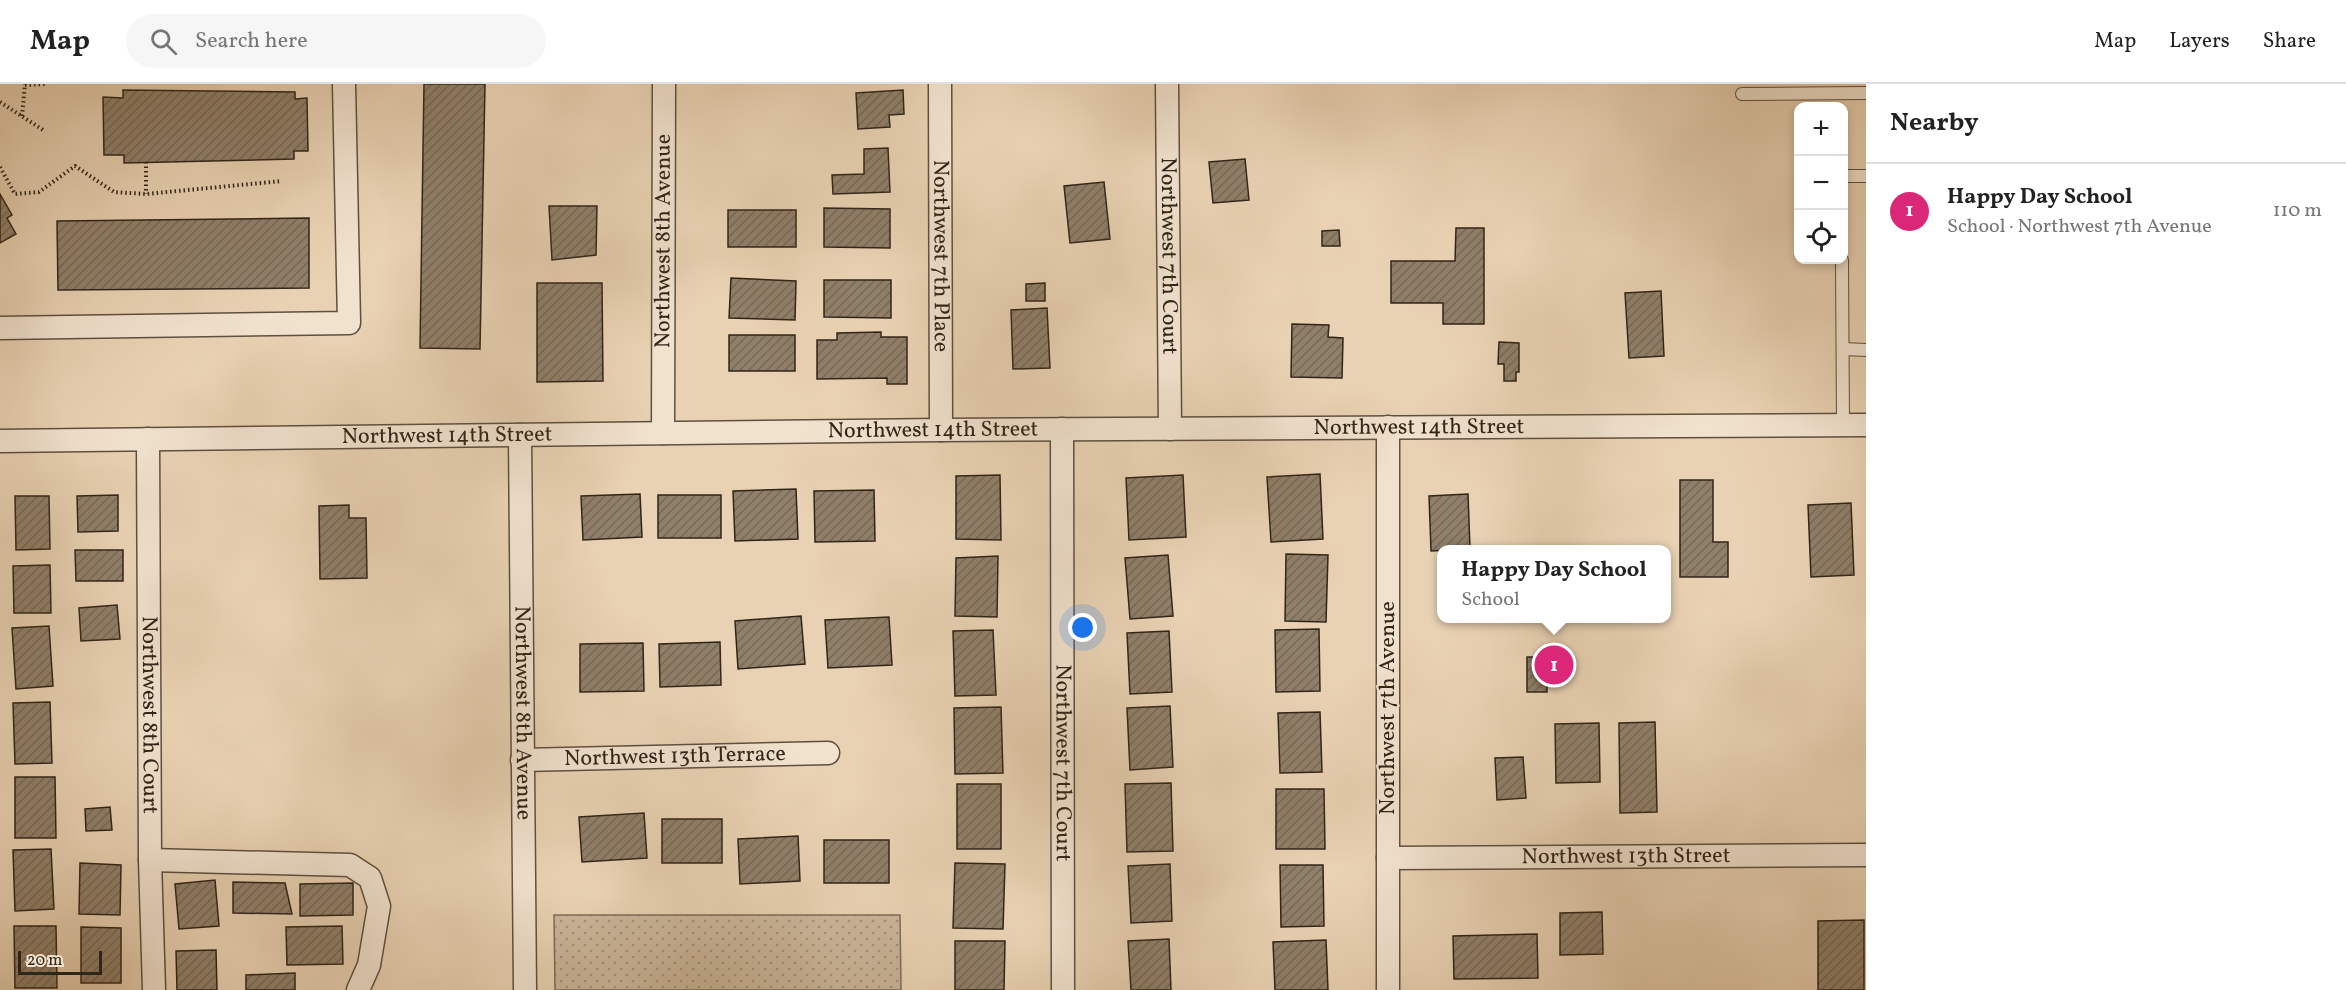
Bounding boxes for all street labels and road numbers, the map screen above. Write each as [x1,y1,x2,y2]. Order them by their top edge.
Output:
street label: Northwest 8th Avenue [648,134,679,348]
street label: Northwest 7th Court [1152,157,1185,355]
street label: Northwest 7th Place [925,160,956,352]
street label: Northwest 14th Street [1313,411,1525,443]
street label: Northwest 14th Street [827,414,1039,447]
street label: Northwest 14th Street [341,419,553,453]
street label: Northwest 7th Avenue [1373,601,1404,815]
street label: Northwest 8th Avenue [506,606,539,820]
street label: Northwest 8th Court [133,616,165,814]
street label: Northwest 7th Court [1047,664,1078,862]
street label: Northwest 13th Terrace [564,738,786,775]
street label: Northwest 13th Street [1521,840,1731,873]

